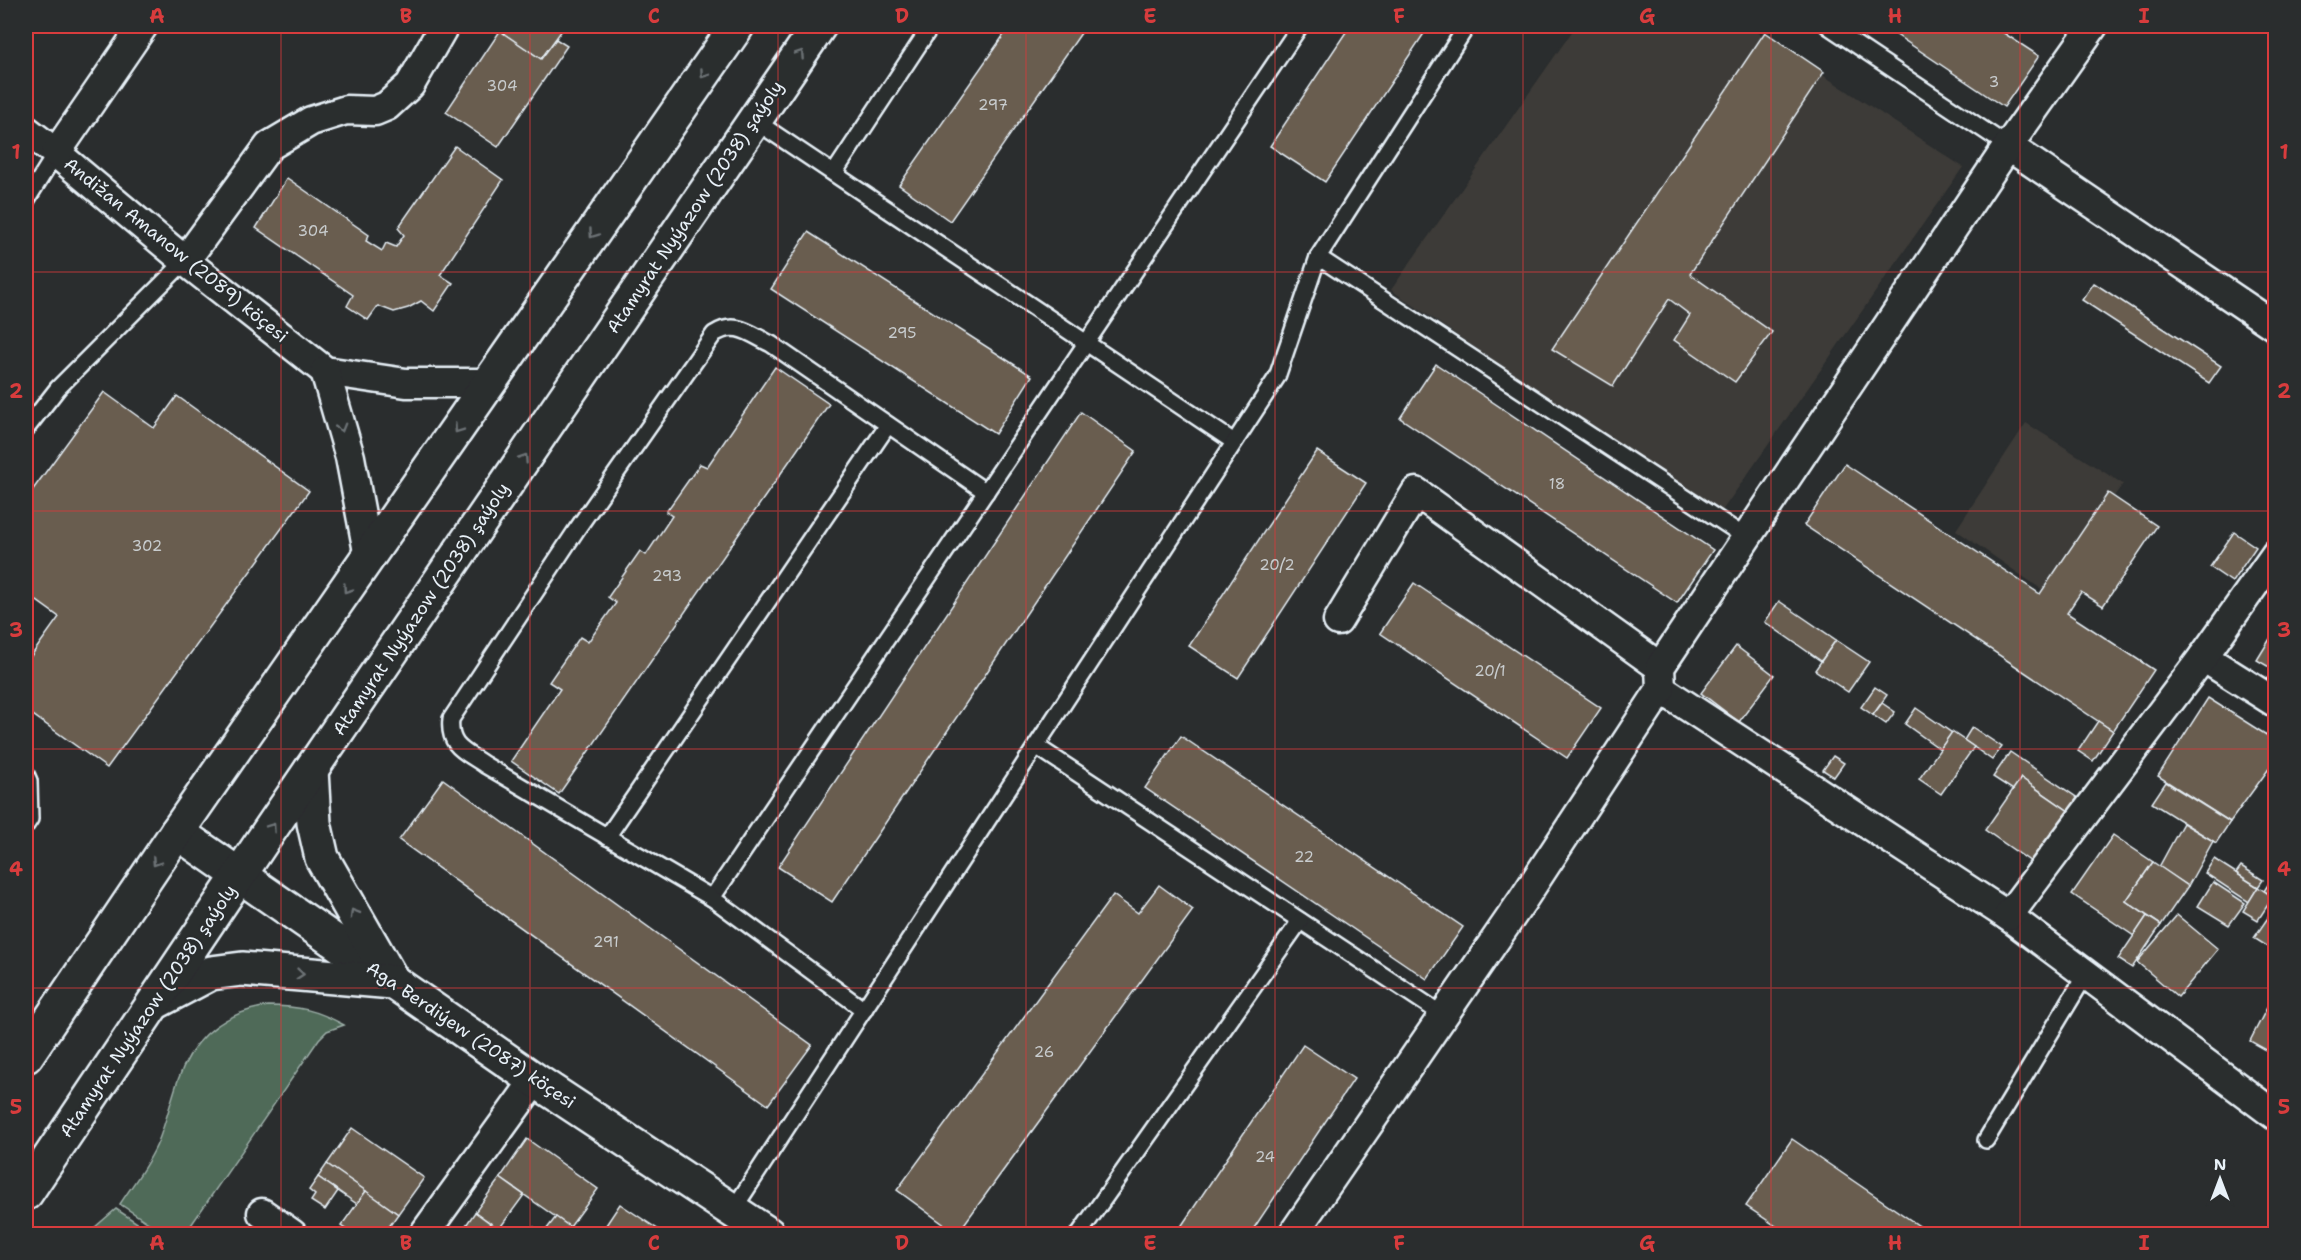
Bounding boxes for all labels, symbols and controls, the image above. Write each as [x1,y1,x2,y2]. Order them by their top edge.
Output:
text: A [149,3,165,29]
text: B [400,3,412,29]
text: C [648,3,660,29]
text: D [895,3,909,29]
text: E [1143,3,1157,29]
text: F [1393,3,1405,29]
text: G [1639,3,1655,29]
text: H [1888,3,1902,29]
text: I [2138,3,2150,29]
one-way arrow [793,49,804,60]
one-way arrow [700,67,711,78]
house number: 3 [1989,72,1999,92]
house number: 304 [487,76,517,96]
street label: Atamyrat Nyýazow (2038) şaýoly [601,76,789,338]
house number: 297 [978,95,1008,115]
text: 1 [11,139,21,165]
text: 1 [2279,139,2289,165]
street label: Andižan Amanow (2089) köçesi [59,152,293,348]
house number: 304 [298,221,328,241]
one-way arrow [589,227,600,238]
house number: 295 [887,323,917,343]
text: 2 [9,378,23,404]
text: 2 [2277,378,2291,404]
one-way arrow [334,422,346,432]
one-way arrow [454,422,465,433]
one-way arrow [517,453,528,464]
house number: 18 [1549,474,1565,494]
street label: Atamyrat Nyýazow (2038) şaýoly [327,478,515,740]
house number: 302 [132,536,162,556]
house number: 20/2 [1259,555,1295,575]
house number: 293 [652,566,682,586]
one-way arrow [343,583,354,594]
text: 3 [9,617,23,643]
text: 3 [2277,617,2291,643]
house number: 20/1 [1474,661,1506,681]
one-way arrow [265,822,276,833]
house number: 22 [1294,847,1314,867]
text: 4 [9,856,23,882]
one-way arrow [153,856,164,867]
text: 4 [2277,856,2291,882]
street label: Atamyrat Nyýazow (2038) şaýoly [54,880,242,1142]
one-way arrow [349,909,361,919]
house number: 291 [593,932,619,952]
street label: Aga Berdiýew (2087) köçesi [362,956,580,1114]
one-way arrow [296,967,305,980]
house number: 26 [1034,1042,1054,1062]
text: 5 [10,1094,22,1120]
text: 5 [2278,1094,2290,1120]
house number: 24 [1255,1147,1275,1167]
north arrow [2190,1149,2250,1209]
text: N [2214,1154,2226,1175]
text: A [149,1230,165,1256]
text: B [400,1230,412,1256]
text: C [648,1230,660,1256]
text: D [895,1230,909,1256]
text: E [1143,1230,1157,1256]
text: F [1393,1230,1405,1256]
text: G [1639,1230,1655,1256]
text: H [1888,1230,1902,1256]
text: I [2138,1230,2150,1256]

